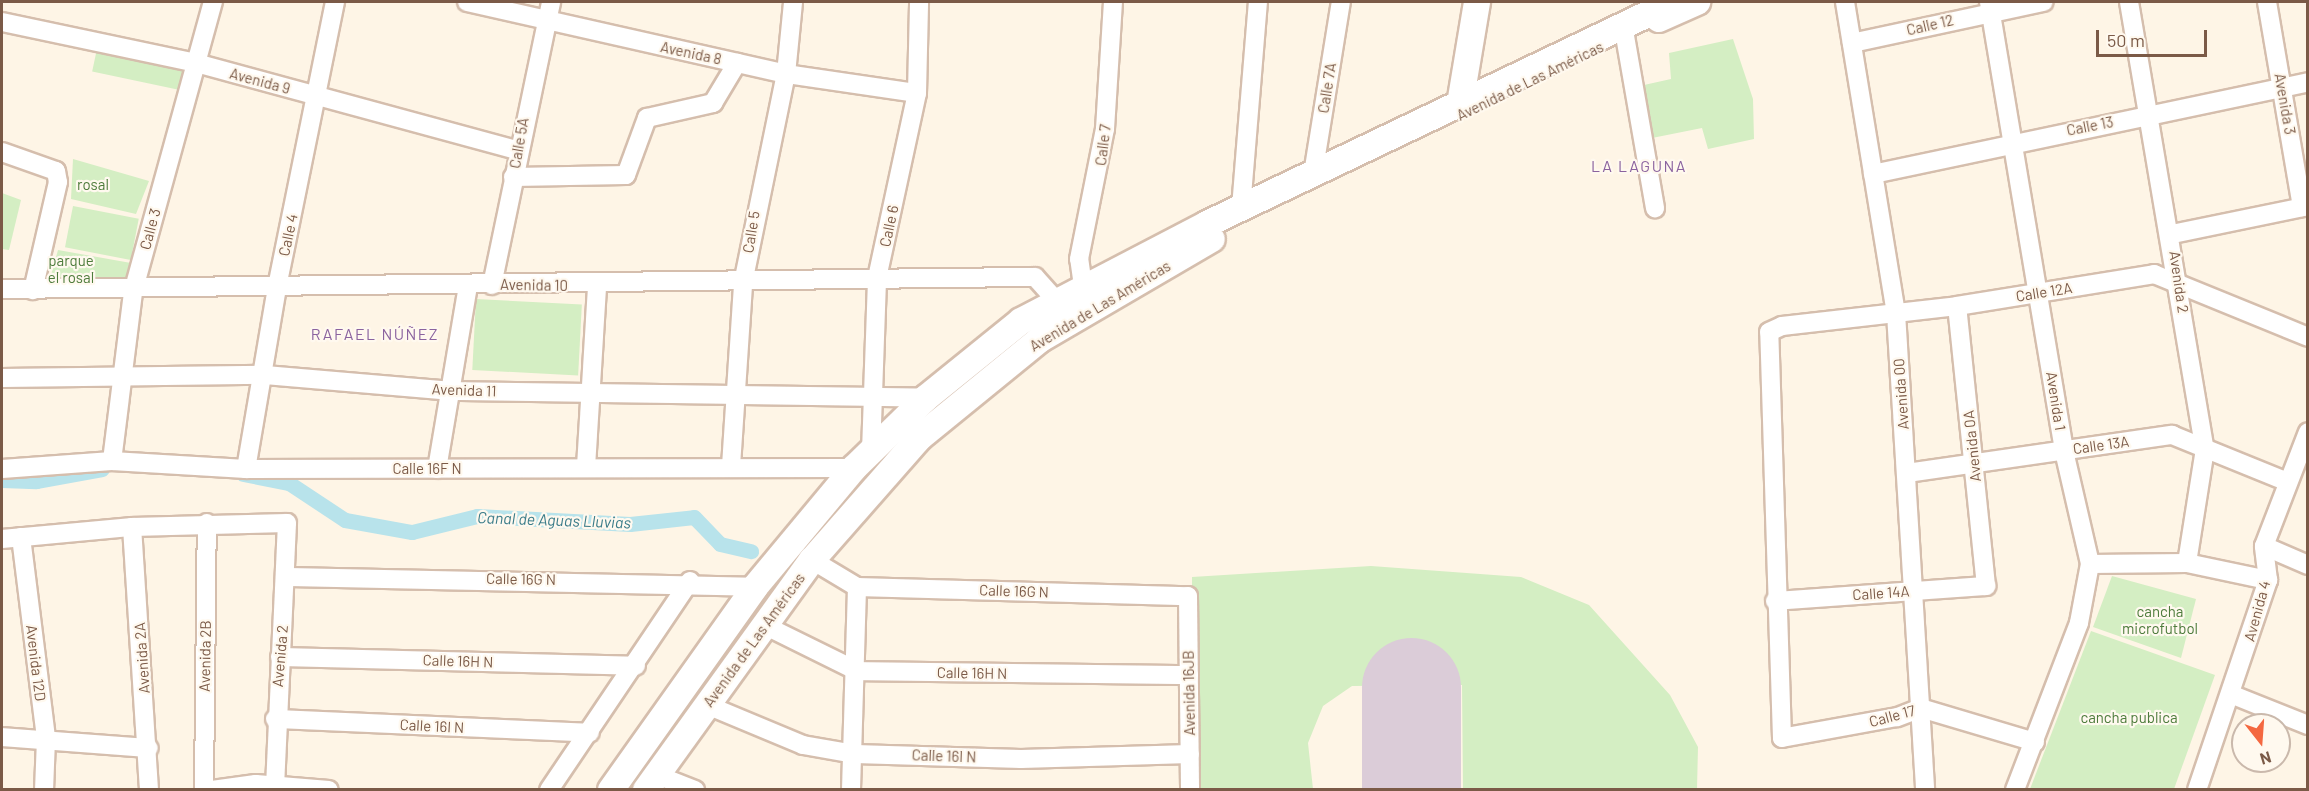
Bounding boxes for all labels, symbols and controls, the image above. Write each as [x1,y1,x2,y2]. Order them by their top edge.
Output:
street label: Calle 12 [1905,11,1955,39]
scale bar [2099,18,2210,56]
text: 50 m [2107,29,2145,51]
street label: Avenida 8 [659,38,723,68]
street label: Avenida de Las Américas [1454,38,1606,124]
street label: Calle 7A [1314,62,1340,114]
street label: Avenida 9 [228,64,292,98]
street label: Avenida 3 [2271,72,2299,136]
street label: Calle 13 [2065,113,2115,139]
street label: Calle 5A [506,116,532,170]
street label: Calle 7 [1092,123,1114,167]
district label: LA LAGUNA [1591,156,1687,176]
park label: rosal [77,176,109,194]
street label: Calle 6 [876,203,902,249]
street label: Calle 3 [136,206,164,252]
street label: Calle 5 [739,210,763,254]
street label: Calle 4 [275,212,301,258]
street label: Avenida 2 [2166,250,2192,314]
park label: parque el rosal [48,251,94,286]
street label: Avenida de Las Américas [1026,257,1174,355]
street label: Avenida 10 [500,275,568,295]
street label: Calle 12A [2014,279,2074,305]
district label: RAFAEL NÚÑEZ [311,324,439,344]
street label: Avenida 00 [1890,358,1912,430]
street label: Avenida 1 [2042,370,2070,432]
street label: Avenida 11 [431,380,497,400]
street label: Avenida 0A [1959,409,1985,483]
street label: Calle 13A [2072,432,2130,458]
street label: Calle 16F N [392,460,462,478]
water label: Canal de Aguas Lluvias [477,508,631,532]
street label: Calle 16G N [486,569,556,589]
street label: Avenida de Las Américas [699,569,809,711]
street label: Avenida 4 [2240,578,2274,644]
street label: Calle 16G N [979,581,1049,601]
street label: Calle 14A [1852,582,1910,604]
park label: cancha microfutbol [2122,602,2198,637]
street label: Avenida 2B [195,620,215,692]
street label: Avenida 2A [131,622,153,694]
street label: Avenida 12D [22,624,50,702]
street label: Avenida 2 [268,624,292,688]
street label: Avenida 16JB [1179,650,1199,736]
street label: Calle 16H N [422,651,494,671]
street label: Calle 16H N [937,663,1007,683]
street label: Calle 17 [1867,701,1917,731]
park label: cancha publica [2080,709,2178,727]
north arrow [2231,713,2291,773]
street label: Calle 16I N [399,715,465,737]
street label: Calle 16I N [911,746,977,766]
text: N [2258,748,2274,769]

